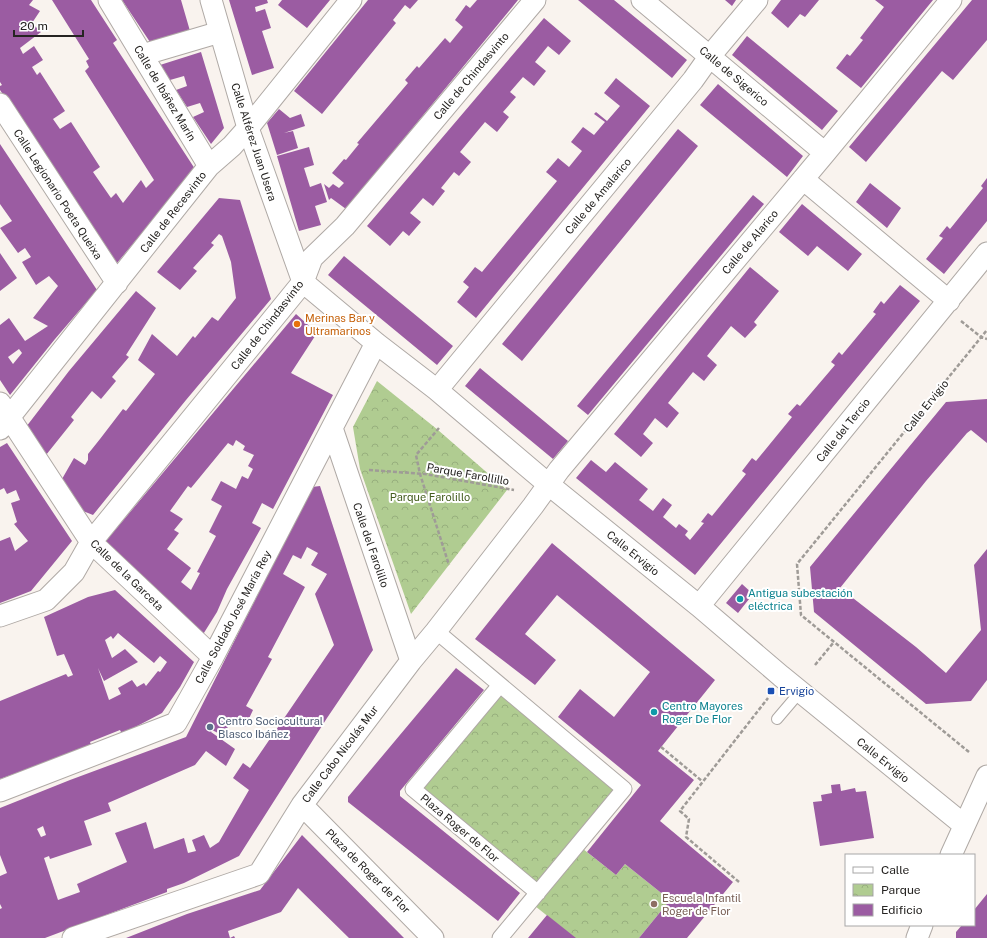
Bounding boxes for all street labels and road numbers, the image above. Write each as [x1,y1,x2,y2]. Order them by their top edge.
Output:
street label: Calle de Chindasvinto [431,30,511,122]
street label: Calle de Ibáñez Marín [132,43,198,143]
street label: Calle de Sigerico [697,44,771,108]
street label: Calle Alférez Juan Usera [229,81,279,203]
street label: Calle Legionario Poeta Queixa [11,127,105,261]
street label: Calle de Amalarico [563,155,633,237]
street label: Calle de Recesvinto [138,169,208,255]
street label: Calle de Alarico [720,207,780,277]
street label: Calle de Chindasvinto [228,278,306,372]
street label: Calle Ervigio [901,377,951,435]
street label: Calle del Tercio [814,396,872,464]
street label: Parque Farollillo [426,461,510,487]
street label: Calle del Farolillo [351,501,391,589]
street label: Calle Ervigio [604,528,662,578]
street label: Calle de la Garceta [88,537,166,613]
street label: Calle Soldado José María Rey [193,548,273,686]
street label: Calle Cabo Nicolás Mur [299,703,381,805]
street label: Calle Ervigio [854,735,912,785]
street label: Plaza Roger de Flor [418,792,502,864]
street label: Plaza de Roger de Flor [323,826,413,916]

